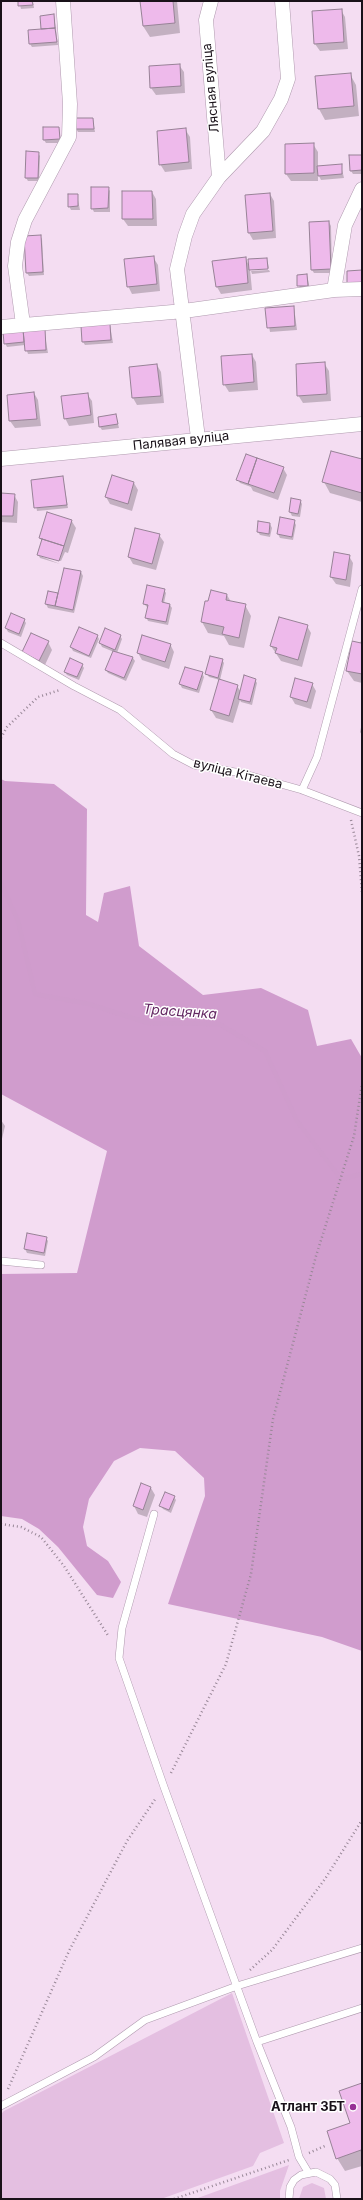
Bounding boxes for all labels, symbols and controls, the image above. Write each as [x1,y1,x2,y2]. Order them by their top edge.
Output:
street label: Лясная вуліца [199,43,223,133]
street label: Палявая вуліца [132,428,230,454]
street label: вуліца Кітаева [192,755,284,793]
water label: Трасцянка [142,1001,218,1023]
place label: Атлант ЗБТ [271,2099,345,2115]
marker: Атлант ЗБТ [348,2102,358,2112]

